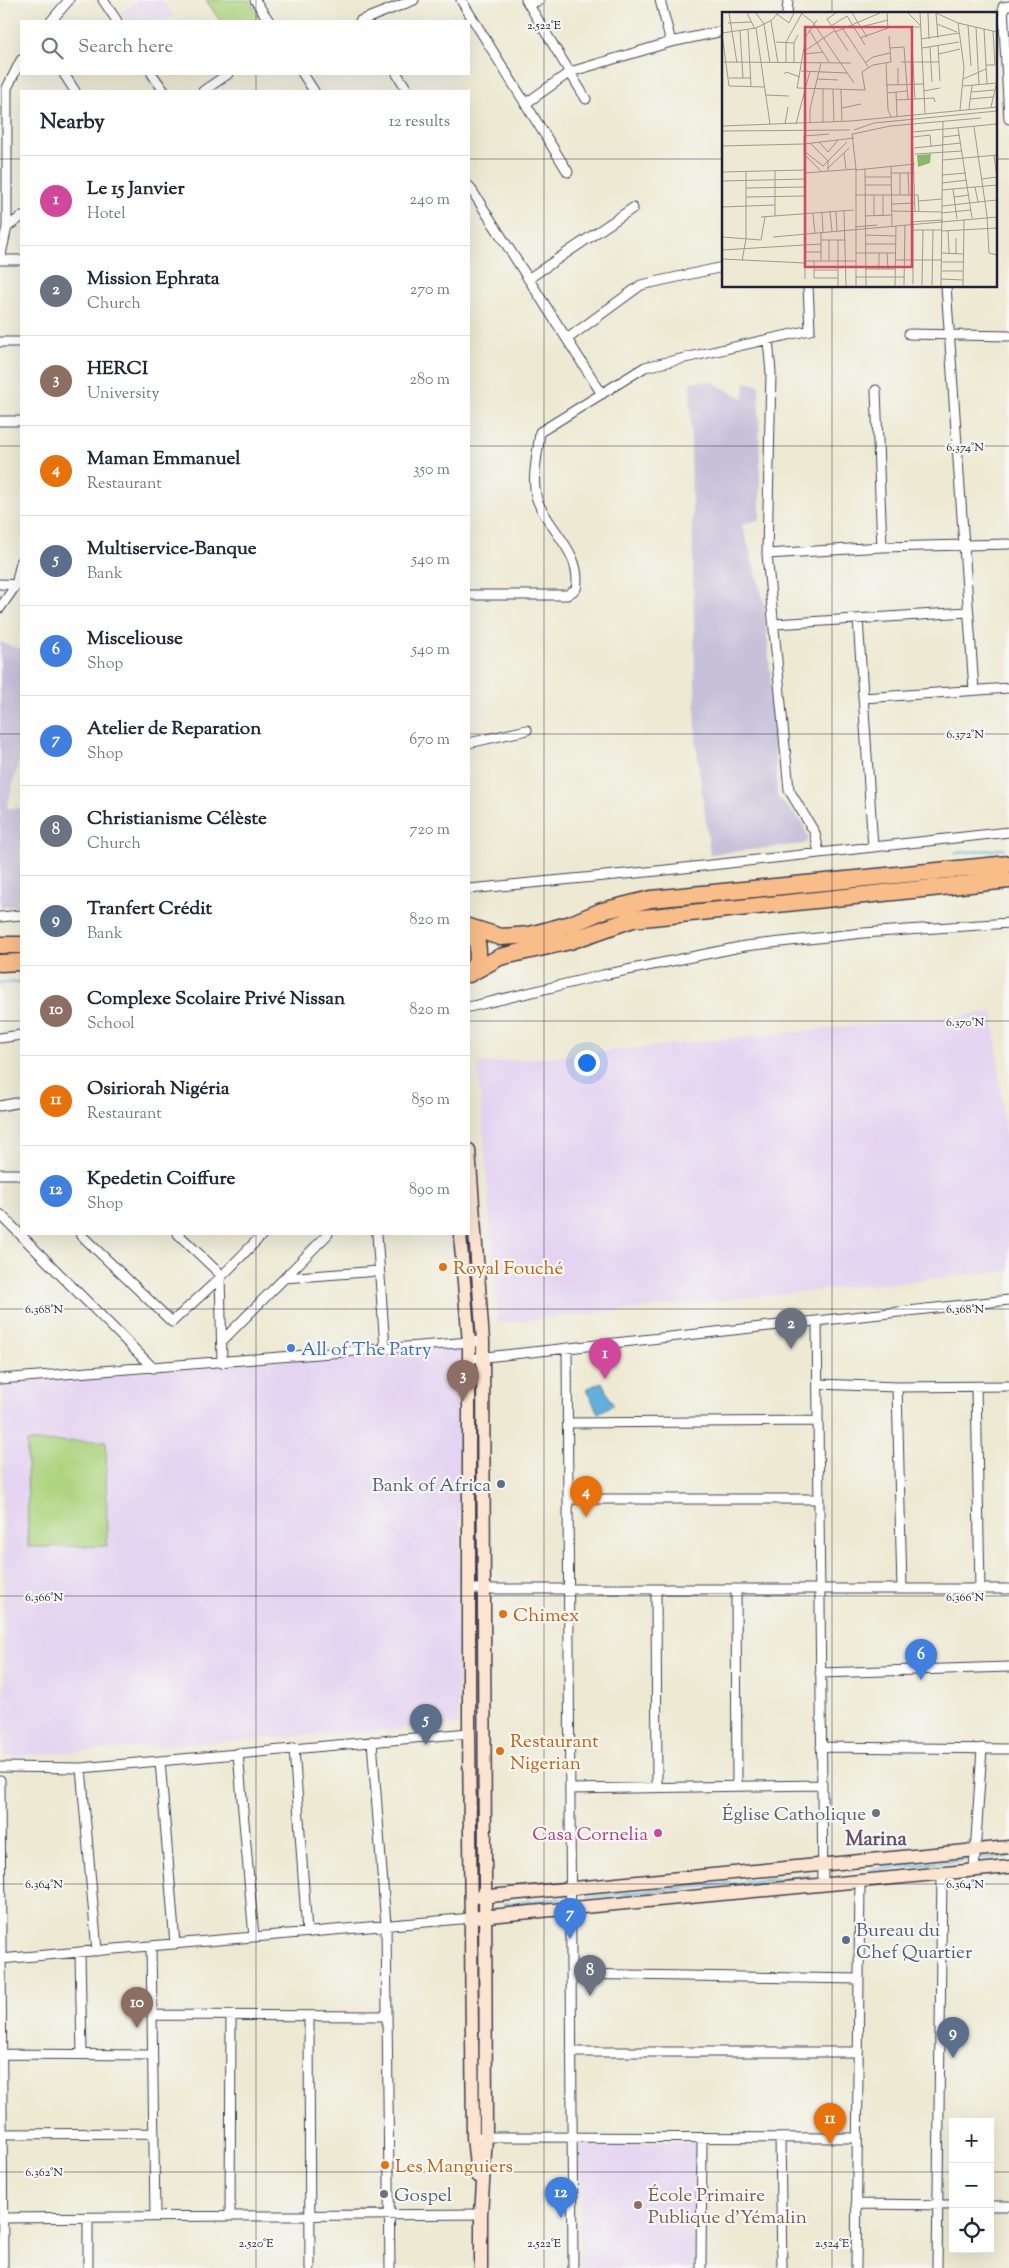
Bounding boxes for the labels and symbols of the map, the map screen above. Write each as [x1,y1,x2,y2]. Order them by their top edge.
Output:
inset map [722,12,996,288]
text: 2.522°E [527,17,562,35]
text: 6.374°N [946,439,984,457]
text: 6.372°N [946,726,984,744]
text: 6.370°N [946,1014,985,1032]
your location [574,1050,600,1076]
place label: Royal Fouché [453,1256,564,1283]
marker: Royal Fouché [437,1261,449,1273]
text: 6.368°N [25,1301,63,1319]
text: 6.368°N [946,1301,984,1319]
pin: 2 [775,1308,807,1349]
place label: All of The Patry [301,1337,432,1364]
pin: 1 [589,1338,621,1379]
marker: All of The Patry [285,1342,297,1354]
pin: 3 [447,1360,479,1401]
place label: Bank of Africa [372,1473,491,1500]
pin: 4 [570,1476,602,1517]
marker: Bank of Africa [495,1478,507,1490]
text: 6.366°N [25,1589,63,1607]
text: 6.366°N [946,1589,984,1607]
place label: Chimex [513,1603,579,1630]
marker: Chimex [497,1608,509,1620]
pin: 6 [905,1639,937,1680]
pin: 5 [410,1704,442,1745]
place label: Restaurant Nigerian [510,1729,599,1778]
marker: Restaurant Nigerian [494,1745,506,1757]
place label: Église Catholique [722,1802,866,1829]
marker: Église Catholique [870,1807,882,1819]
place label: Casa Cornelia [532,1822,648,1849]
district label: Marina [845,1826,908,1855]
marker: Casa Cornelia [652,1827,664,1839]
text: 6.364°N [25,1876,63,1894]
text: 6.364°N [946,1876,984,1894]
pin: 7 [554,1898,586,1939]
place label: Bureau du Chef Quartier [856,1918,972,1967]
marker: Bureau du Chef Quartier [840,1934,852,1946]
pin: 8 [574,1955,606,1996]
pin: 10 [121,1987,153,2028]
pin: 9 [937,2017,969,2058]
pin: 11 [814,2103,846,2144]
place label: Les Manguiers [395,2154,513,2181]
marker: Les Manguiers [379,2159,391,2171]
text: 6.362°N [25,2164,63,2182]
pin: 12 [545,2177,577,2218]
place label: Gospel [394,2183,452,2210]
place label: École Primaire Publique d'Yémalin [648,2183,807,2232]
marker: Gospel [378,2188,390,2200]
marker: École Primaire Publique d'Yémalin [632,2199,644,2211]
text: 2.520°E [239,2235,274,2253]
text: 2.522°E [527,2235,562,2253]
text: 2.524°E [815,2235,850,2253]

